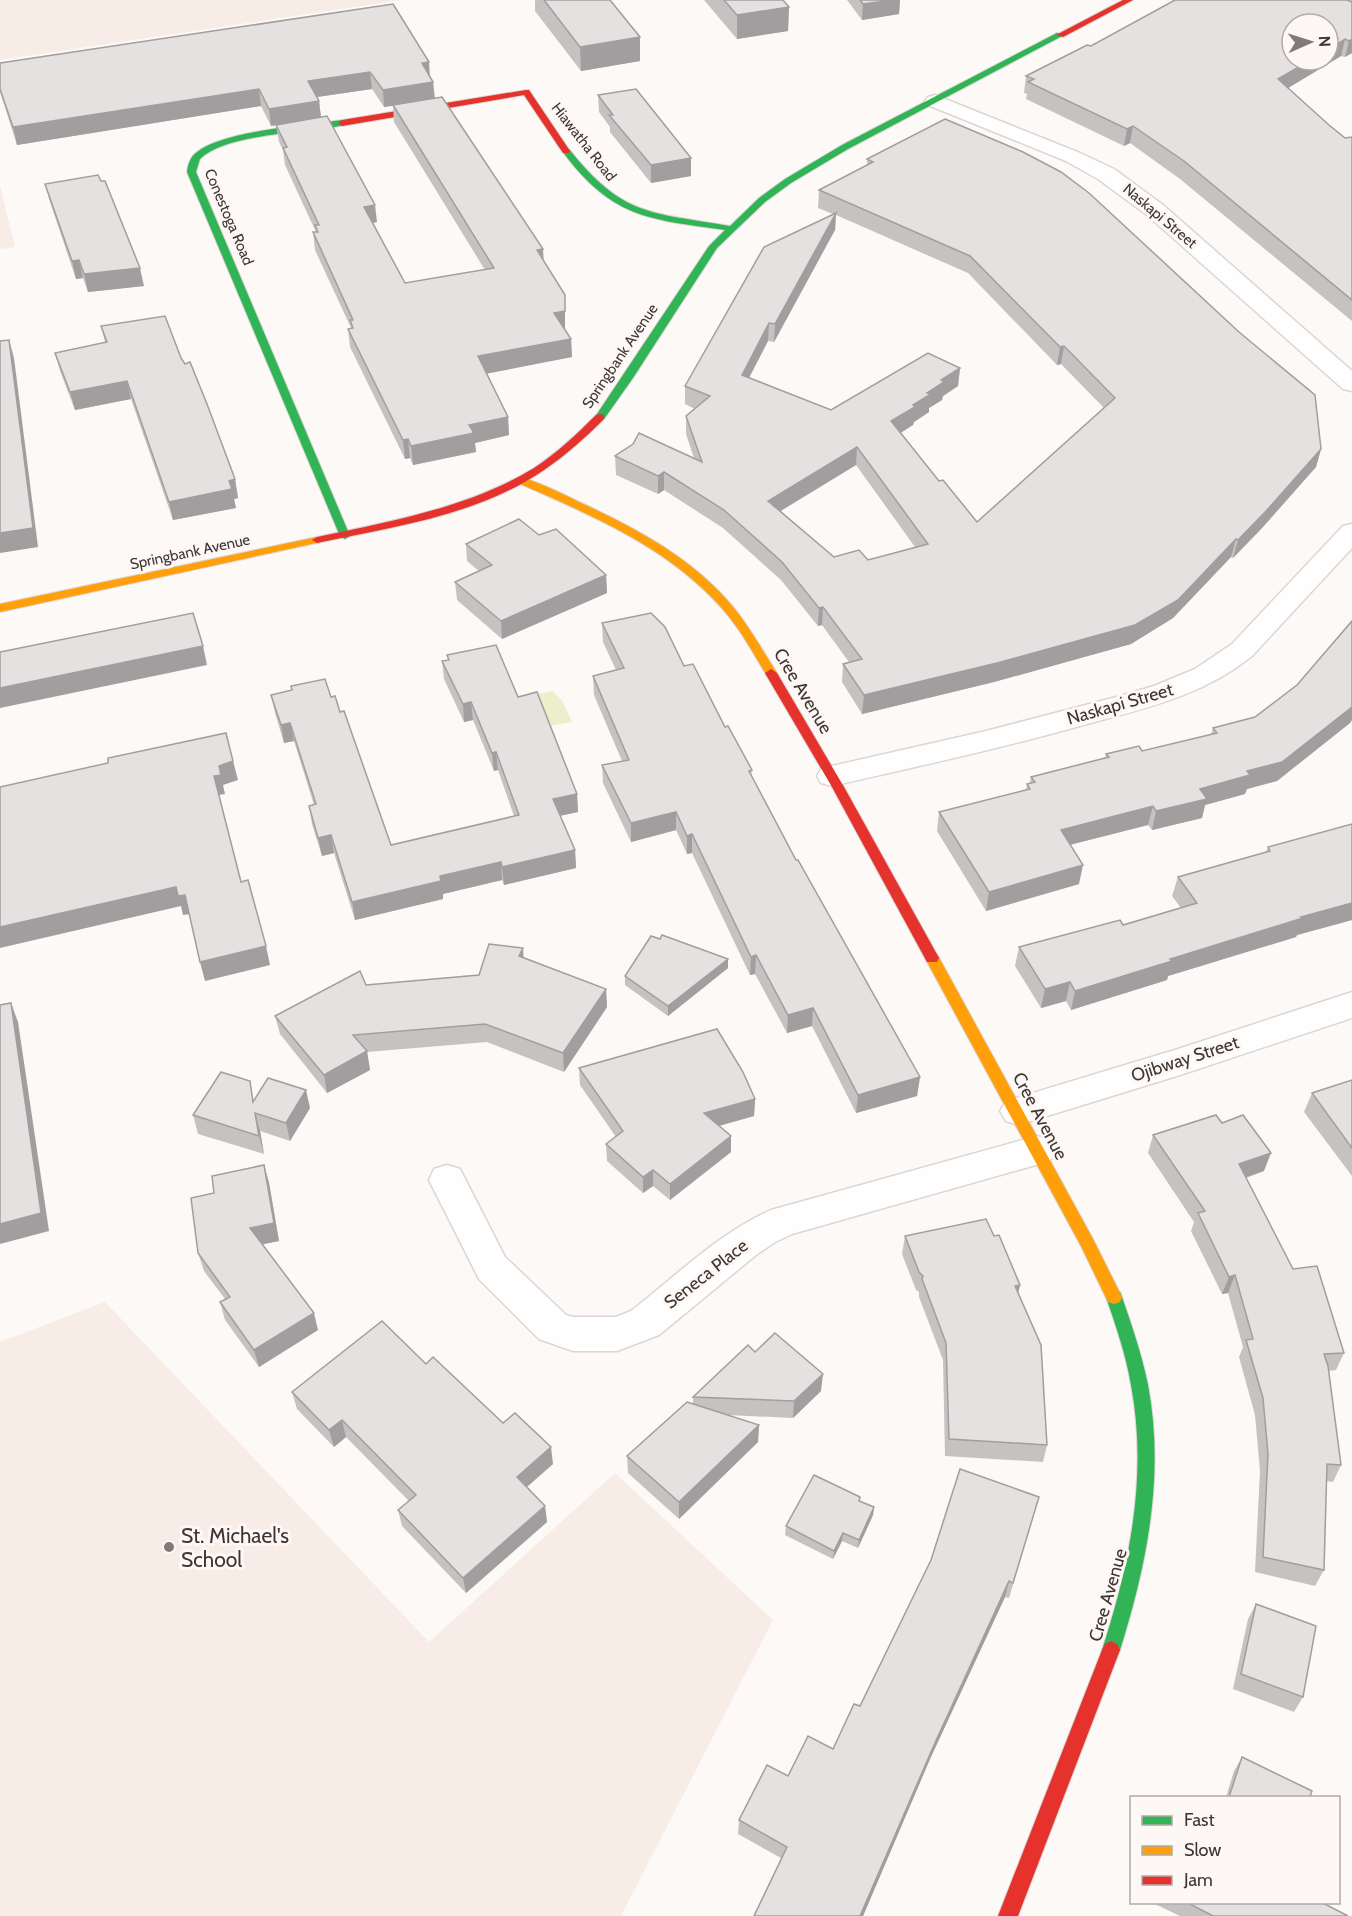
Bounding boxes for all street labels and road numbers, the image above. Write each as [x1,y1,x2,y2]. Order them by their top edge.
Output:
street label: Hiawatha Road [548,99,620,185]
street label: Conestoga Road [201,166,257,268]
street label: Naskapi Street [1119,180,1201,252]
street label: Springbank Avenue [578,300,662,412]
street label: Springbank Avenue [128,530,252,574]
street label: Cree Avenue [769,644,837,738]
street label: Naskapi Street [1064,678,1176,730]
street label: Ojibway Street [1128,1031,1242,1087]
street label: Cree Avenue [1008,1068,1072,1164]
street label: Seneca Place [660,1234,752,1314]
street label: Cree Avenue [1084,1546,1132,1644]

